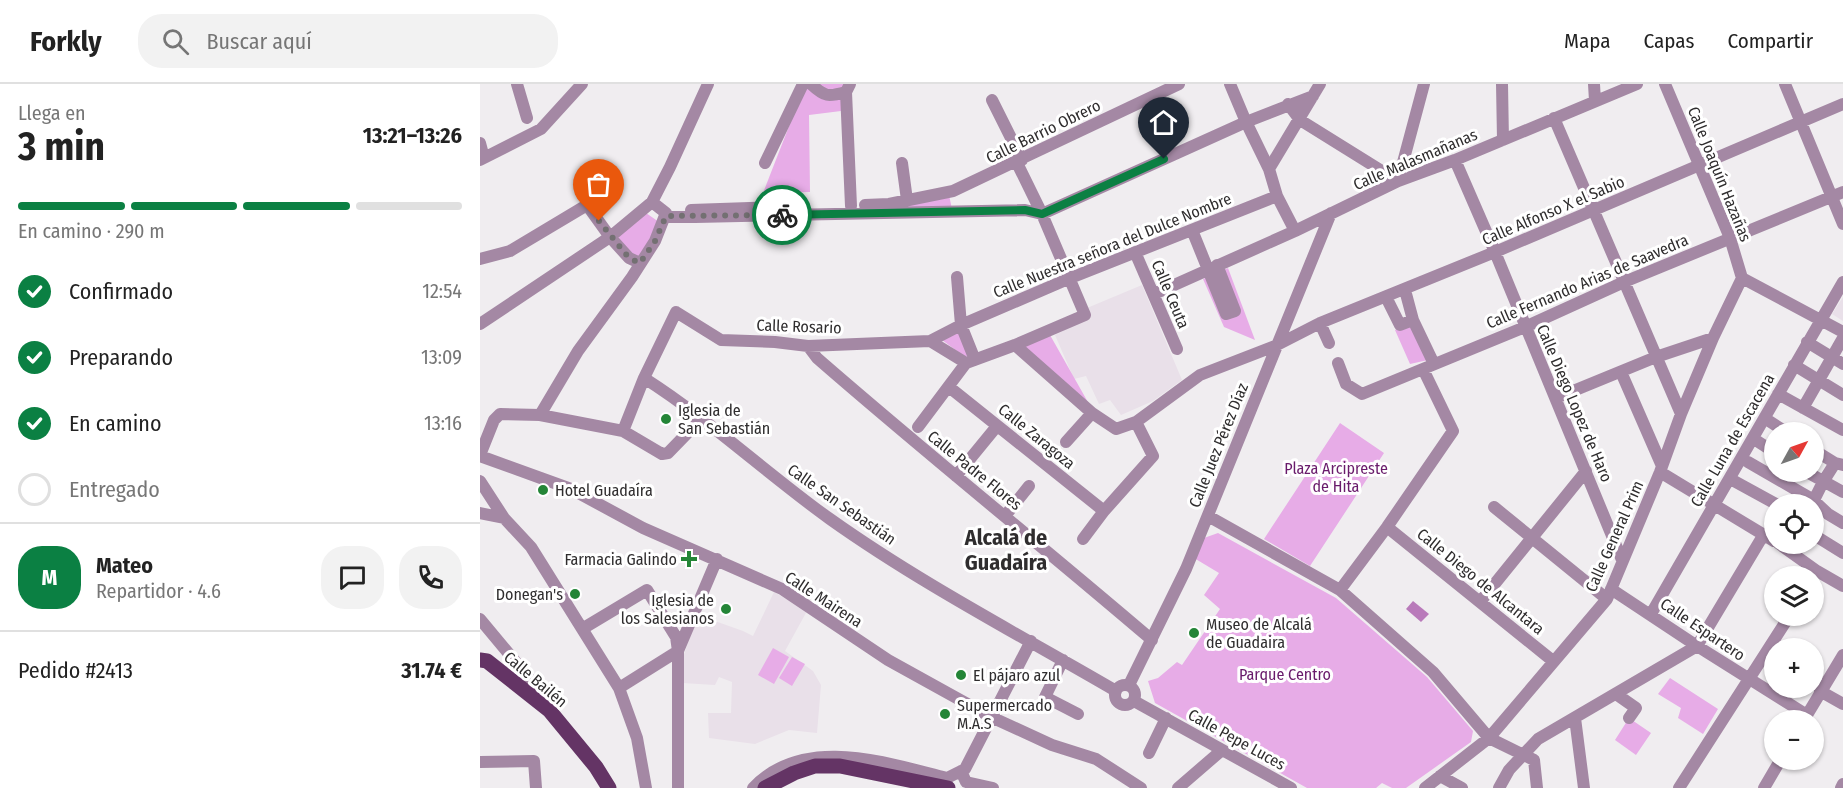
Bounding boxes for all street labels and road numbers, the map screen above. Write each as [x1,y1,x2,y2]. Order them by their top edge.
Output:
street label: Calle Barrio Obrero [983,96,1103,167]
street label: Calle Joaquín Hazañas [1684,104,1755,245]
street label: Calle Malasmañanas [1350,125,1480,194]
street label: Calle Alfonso X el Sabio [1479,172,1627,249]
street label: Calle Nuestra señora del Dulce Nombre [990,189,1234,302]
street label: Calle Fernando Arias de Saavedra [1483,230,1691,333]
street label: Calle Ceuta [1148,257,1194,332]
street label: Calle Rosario [756,316,842,337]
street label: Calle Diego Lopez de Haro [1533,322,1616,485]
street label: Calle Luna de Escacena [1687,370,1778,510]
street label: Calle Juez Pérez Díaz [1185,380,1252,510]
street label: Calle Zaragoza [995,400,1079,473]
street label: Calle Padre Flores [924,427,1026,514]
street label: Calle San Sebastián [784,460,900,549]
street label: Calle General Prim [1581,478,1648,595]
street label: Calle Diego de Alcantara [1413,524,1548,639]
street label: Calle Mairena [782,567,866,632]
street label: Calle Espartero [1657,594,1749,665]
street label: Calle Bailén [500,647,571,711]
street label: Calle Pepe Luces [1185,705,1289,774]

